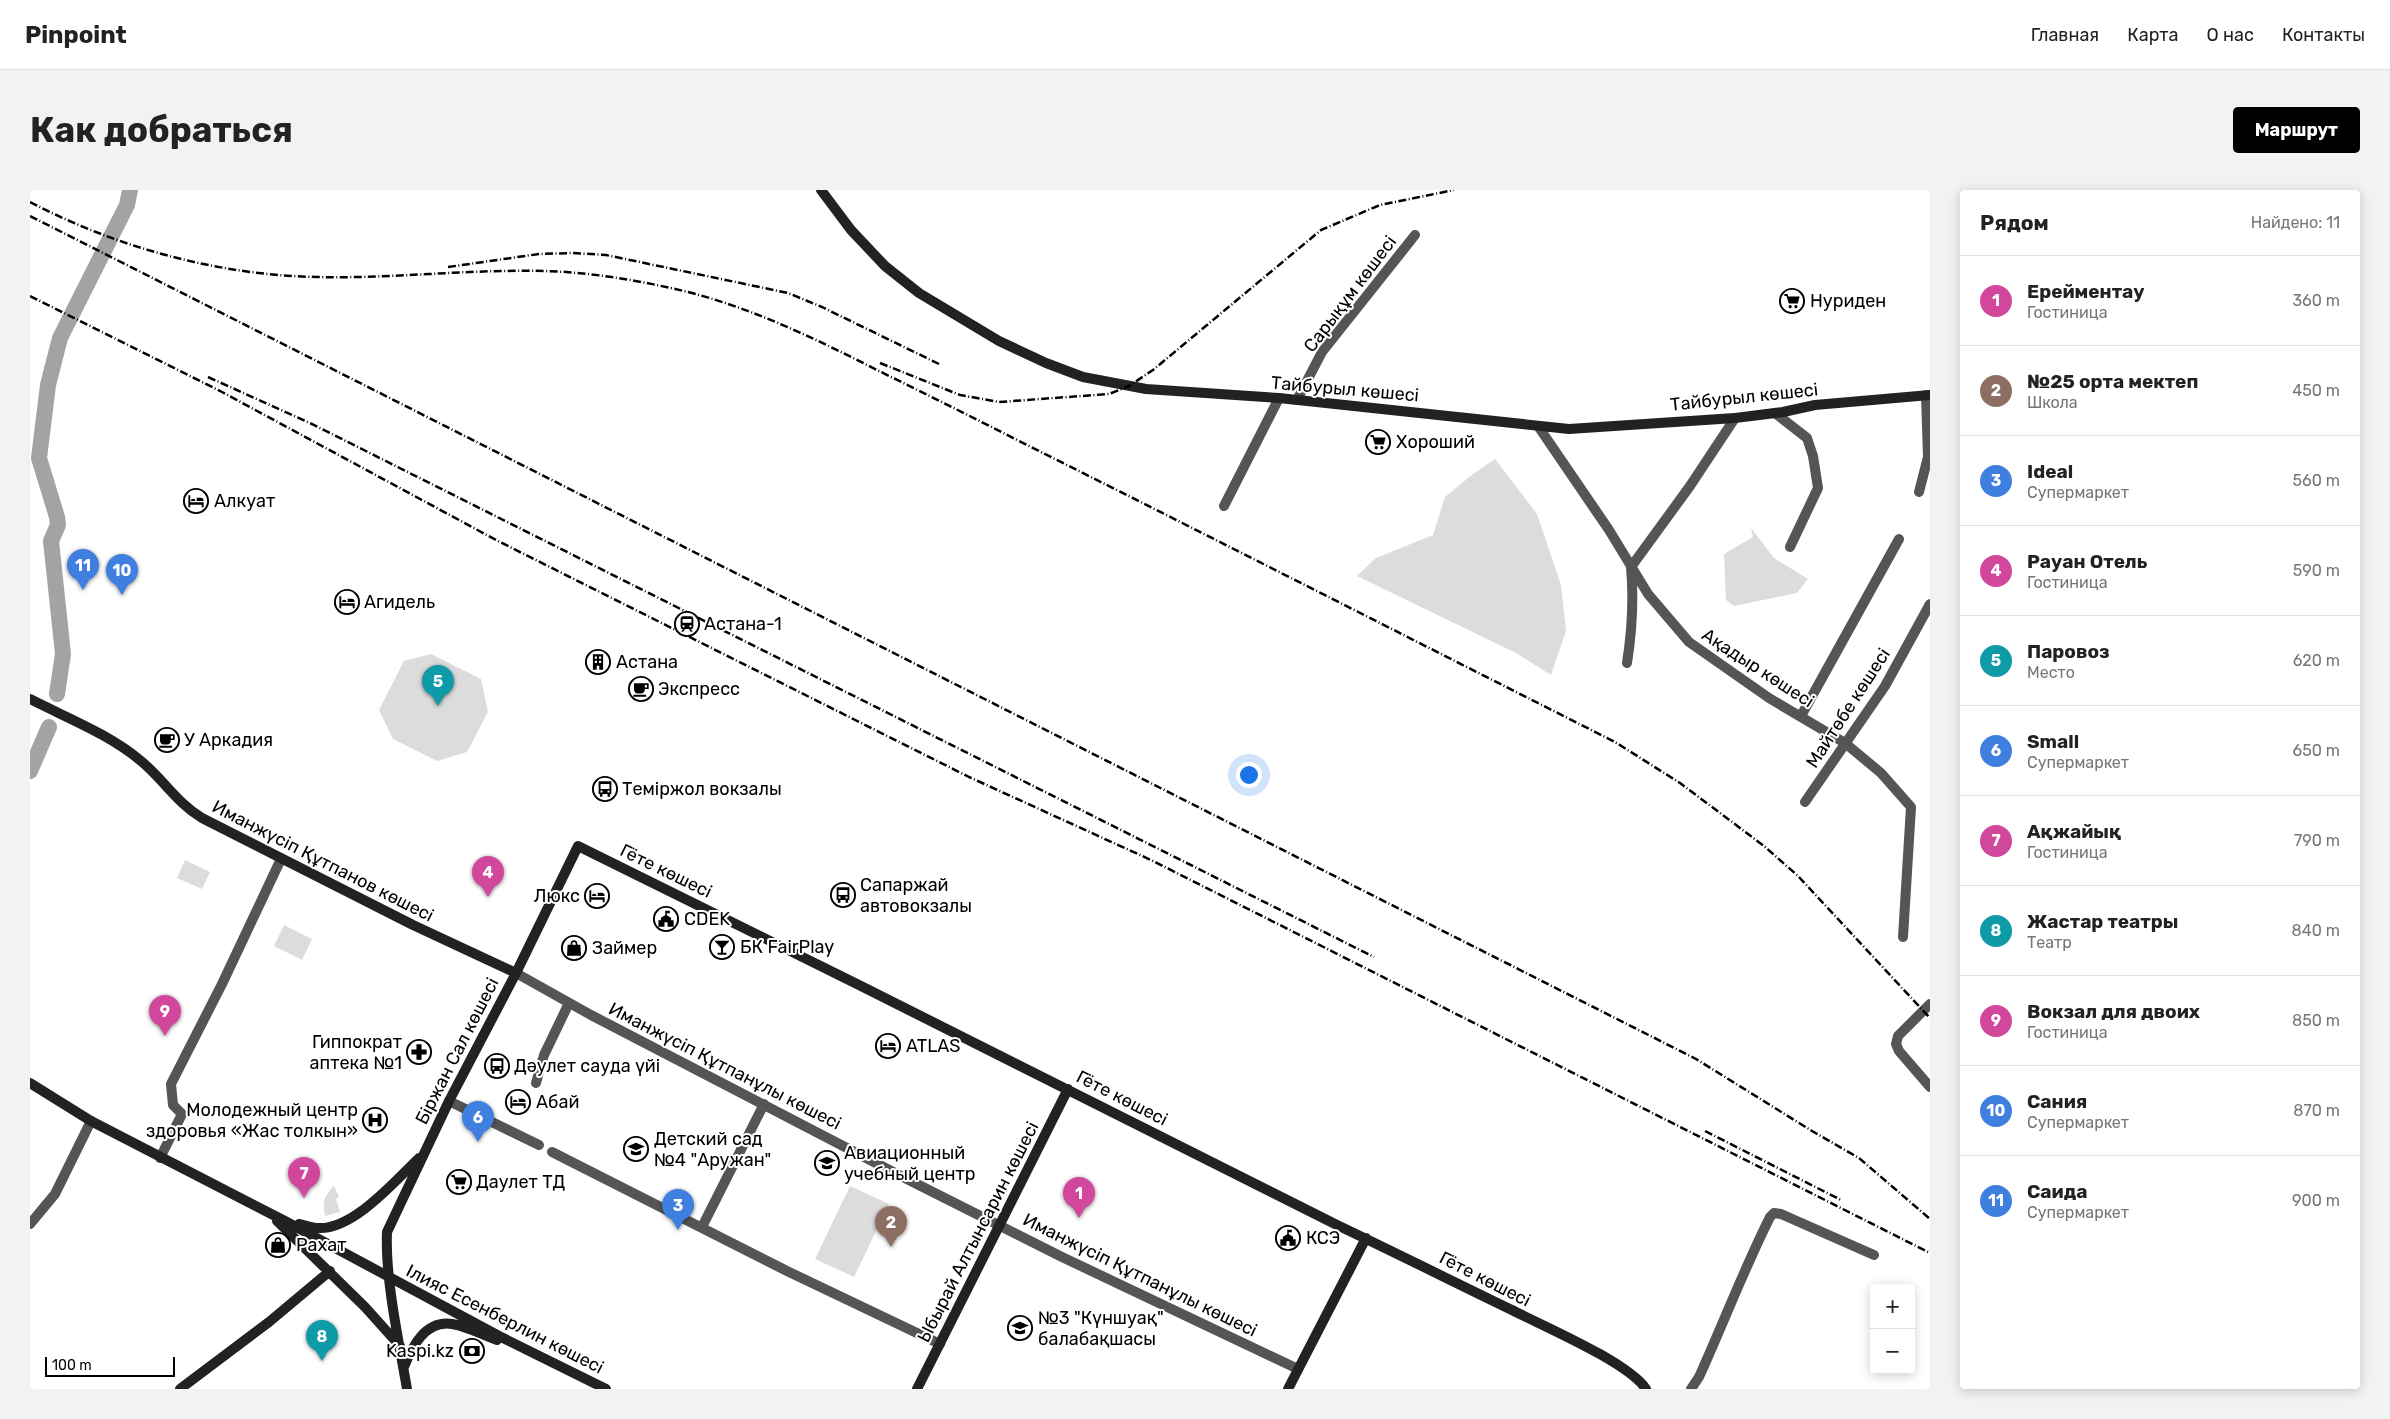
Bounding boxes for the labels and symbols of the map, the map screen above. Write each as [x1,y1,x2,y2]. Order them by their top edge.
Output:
street label: Сарықұм көшесі [1299,231,1401,357]
supermarket icon: Нуриден [1779,288,1805,314]
place label: Нуриден [1810,290,1886,312]
street label: Тайбурыл көшесі [1270,372,1420,406]
street label: Тайбурыл көшесі [1669,378,1819,416]
supermarket icon: Хороший [1365,429,1391,455]
place label: Хороший [1396,431,1475,453]
hotel icon: Алкуат [183,488,209,514]
place label: Алкуат [214,490,275,512]
pin: 11 [67,549,99,590]
pin: 10 [106,554,138,595]
hotel icon: Агидель [334,589,360,615]
place label: Агидель [364,591,435,613]
station icon: Астана-1 [674,611,700,637]
place label: Астана-1 [704,613,782,635]
street label: Ақадыр көшесі [1698,624,1818,712]
street label: Майтөбе көшесі [1801,644,1895,772]
building icon: Астана [585,649,611,675]
place label: Астана [616,651,678,673]
pin: 5 [422,665,454,706]
cafe icon: Экспресс [628,676,654,702]
place label: Экспресс [658,678,740,700]
cafe icon: У Аркадия [154,727,180,753]
place label: У Аркадия [184,729,273,751]
your location [1236,762,1262,788]
bus stop icon: Теміржол вокзалы [592,776,618,802]
place label: Теміржол вокзалы [622,778,782,800]
street label: Иманжүсіп Құтпанов көшесі [209,795,437,927]
street label: Гёте көшесі [616,839,716,903]
pin: 4 [472,856,504,897]
place label: Сапаржай автовокзалы [860,874,972,917]
bus stop icon: Сапаржай автовокзалы [830,882,856,908]
hotel icon: Люкс [584,883,610,909]
place label: Люкс [534,885,580,907]
public building icon: CDEK [653,906,679,932]
place label: CDEK [684,908,730,930]
bar icon: БК FairPlay [709,934,735,960]
shop icon: Займер [561,935,587,961]
place label: БК FairPlay [740,936,834,958]
place label: Займер [592,937,657,959]
street label: Біржан Сал көшесі [411,974,503,1128]
pin: 9 [149,995,181,1036]
street label: Иманжүсіп Құтпанұлы көшесі [605,998,845,1134]
place label: Гиппократ аптека №1 [310,1031,402,1074]
hotel icon: ATLAS [875,1033,901,1059]
place label: ATLAS [906,1035,960,1057]
pharmacy icon: Гиппократ аптека №1 [406,1039,432,1065]
bus stop icon: Дәулет сауда үйі [484,1053,510,1079]
place label: Дәулет сауда үйі [514,1055,660,1077]
street label: Гёте көшесі [1073,1066,1171,1130]
hotel icon: Абай [505,1089,531,1115]
place label: Абай [536,1091,579,1113]
place label: Молодежный центр здоровья «Жас толкын» [146,1099,358,1142]
pin: 6 [462,1101,494,1142]
hospital icon: Молодежный центр здоровья «Жас толкын» [362,1107,388,1133]
street label: Ыбырай Алтынсарин көшесі [913,1118,1043,1346]
place label: Детский сад №4 "Аружан" [654,1128,771,1171]
school or university icon: Детский сад №4 "Аружан" [623,1136,649,1162]
place label: Авиационный учебный центр [844,1142,975,1185]
school or university icon: Авиационный учебный центр [814,1150,840,1176]
pin: 7 [288,1157,320,1198]
supermarket icon: Даулет ТД [446,1169,472,1195]
place label: Даулет ТД [476,1171,566,1193]
pin: 1 [1063,1177,1095,1218]
pin: 3 [662,1189,694,1230]
pin: 2 [875,1206,907,1247]
street label: Иманжүсіп Құтпанұлы көшесі [1019,1209,1261,1341]
public building icon: КСЭ [1275,1225,1301,1251]
place label: КСЭ [1306,1227,1340,1249]
shop icon: Рахат [265,1232,291,1258]
place label: Рахат [296,1234,346,1256]
street label: Гёте көшесі [1436,1247,1534,1311]
street label: Ілияс Есенберлин көшесі [403,1260,607,1378]
place label: №3 "Күншуақ" балабақшасы [1038,1307,1164,1350]
school or university icon: №3 "Күншуақ" балабақшасы [1007,1315,1033,1341]
pin: 8 [306,1320,338,1361]
bank icon: Kaspi.kz [459,1338,485,1364]
place label: Kaspi.kz [386,1340,454,1362]
scale bar [45,1354,175,1377]

